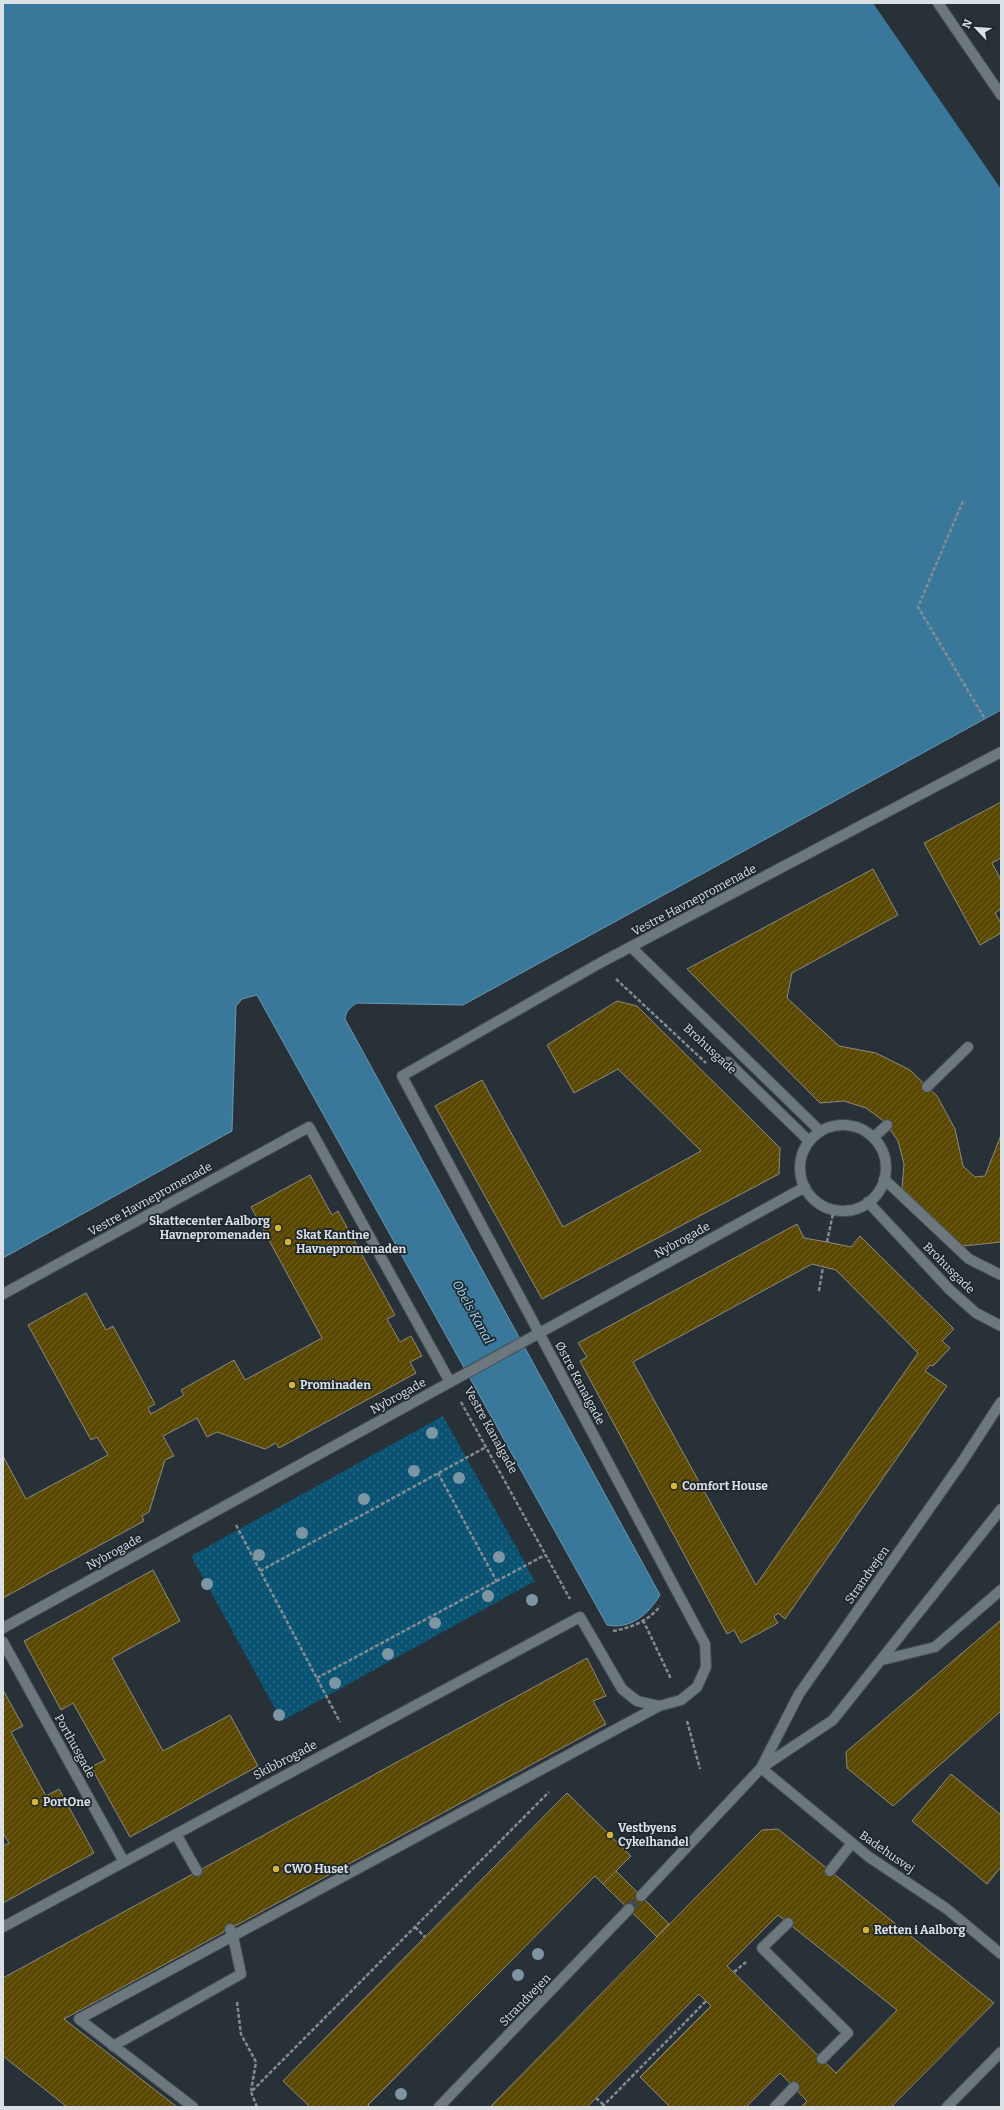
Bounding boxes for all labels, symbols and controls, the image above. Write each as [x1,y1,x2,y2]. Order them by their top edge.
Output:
north arrow [956,8,996,48]
text: N [960,17,975,31]
street label: Vestre Havnepromenade [629,861,759,939]
street label: Brohusgade [681,1021,739,1077]
street label: Vestre Havnepromenade [86,1159,214,1239]
place label: Skattecenter Aalborg Havnepromenaden [149,1214,270,1242]
street label: Nybrogade [652,1219,712,1261]
marker: Skattecenter Aalborg Havnepromenaden [273,1223,283,1233]
place label: Skat Kantine Havnepromenaden [296,1228,407,1256]
marker: Skat Kantine Havnepromenaden [283,1237,293,1247]
street label: Brohusgade [920,1239,978,1297]
water label: Obels Kanal [449,1277,497,1347]
street label: Østre Kanalgade [552,1339,608,1427]
street label: Nybrogade [368,1375,428,1417]
place label: Prominaden [300,1378,371,1392]
marker: Prominaden [287,1380,297,1390]
street label: Vestre Kanalgade [461,1384,521,1476]
place label: Comfort House [682,1479,768,1493]
marker: Comfort House [669,1481,679,1491]
street label: Nybrogade [84,1531,144,1573]
street label: Strandvejen [842,1543,892,1607]
street label: Porthusgade [52,1712,98,1780]
street label: Skibbrogade [251,1737,319,1783]
place label: PortOne [43,1795,91,1809]
marker: PortOne [30,1797,40,1807]
place label: Vestbyens Cykelhandel [618,1821,689,1849]
street label: Badehusvej [857,1828,917,1876]
marker: Vestbyens Cykelhandel [605,1830,615,1840]
place label: CWO Huset [284,1862,349,1876]
marker: CWO Huset [271,1864,281,1874]
place label: Retten i Aalborg [874,1923,965,1937]
marker: Retten i Aalborg [861,1925,871,1935]
street label: Strandvejen [497,1971,554,2029]

